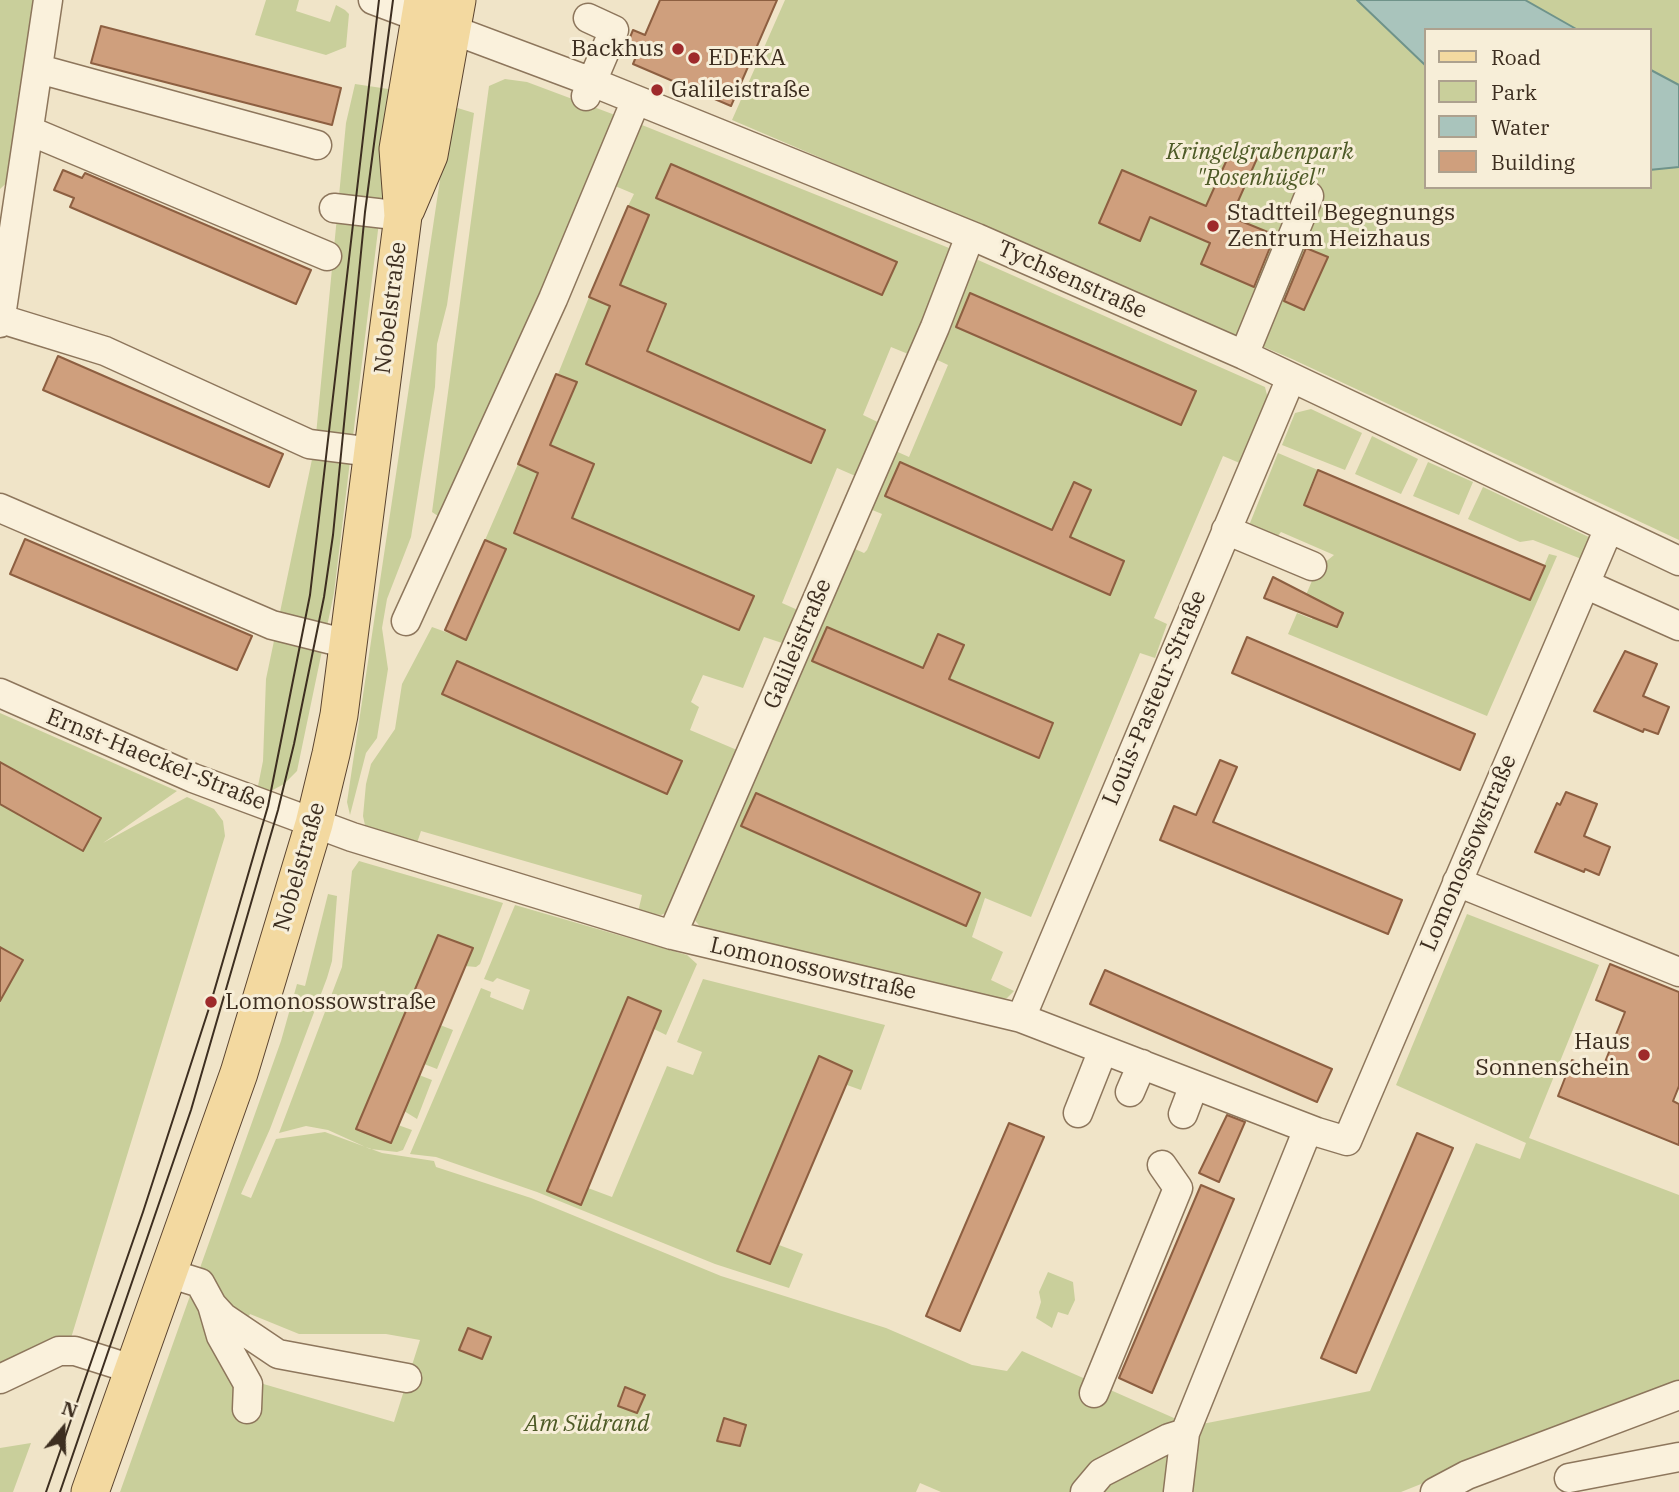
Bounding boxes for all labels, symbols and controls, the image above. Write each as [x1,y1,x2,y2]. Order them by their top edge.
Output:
legend [1424,28,1651,189]
place label: Backhus [571,35,664,63]
marker: Backhus [670,41,686,57]
text: Road [1491,43,1541,71]
place label: EDEKA [708,44,786,72]
marker: EDEKA [686,50,702,66]
place label: Galileistraße [671,76,810,104]
text: Park [1491,78,1537,106]
marker: Galileistraße [649,82,665,98]
text: Water [1491,113,1549,141]
park label: Kringelgrabenpark "Rosenhügel" [1166,138,1354,192]
text: Building [1491,148,1575,176]
place label: Stadtteil Begegnungs Zentrum Heizhaus [1227,199,1455,253]
marker: Stadtteil Begegnungs Zentrum Heizhaus [1205,218,1221,234]
street label: Tychsenstraße [993,235,1151,325]
street label: Nobelstraße [369,240,413,376]
street label: Galileistraße [758,575,838,713]
street label: Louis-Pasteur-Straße [1097,587,1213,809]
street label: Ernst-Haeckel-Straße [42,703,270,817]
street label: Lomonossowstraße [1415,750,1523,956]
street label: Nobelstraße [268,799,332,935]
street label: Lomonossowstraße [707,932,919,1006]
place label: Lomonossowstraße [225,988,436,1016]
marker: Lomonossowstraße [203,994,219,1010]
place label: Haus Sonnenschein [1475,1028,1630,1082]
marker: Haus Sonnenschein [1636,1047,1652,1063]
north arrow [28,1394,98,1464]
text: N [59,1395,81,1423]
park label: Am Südrand [525,1410,649,1438]

